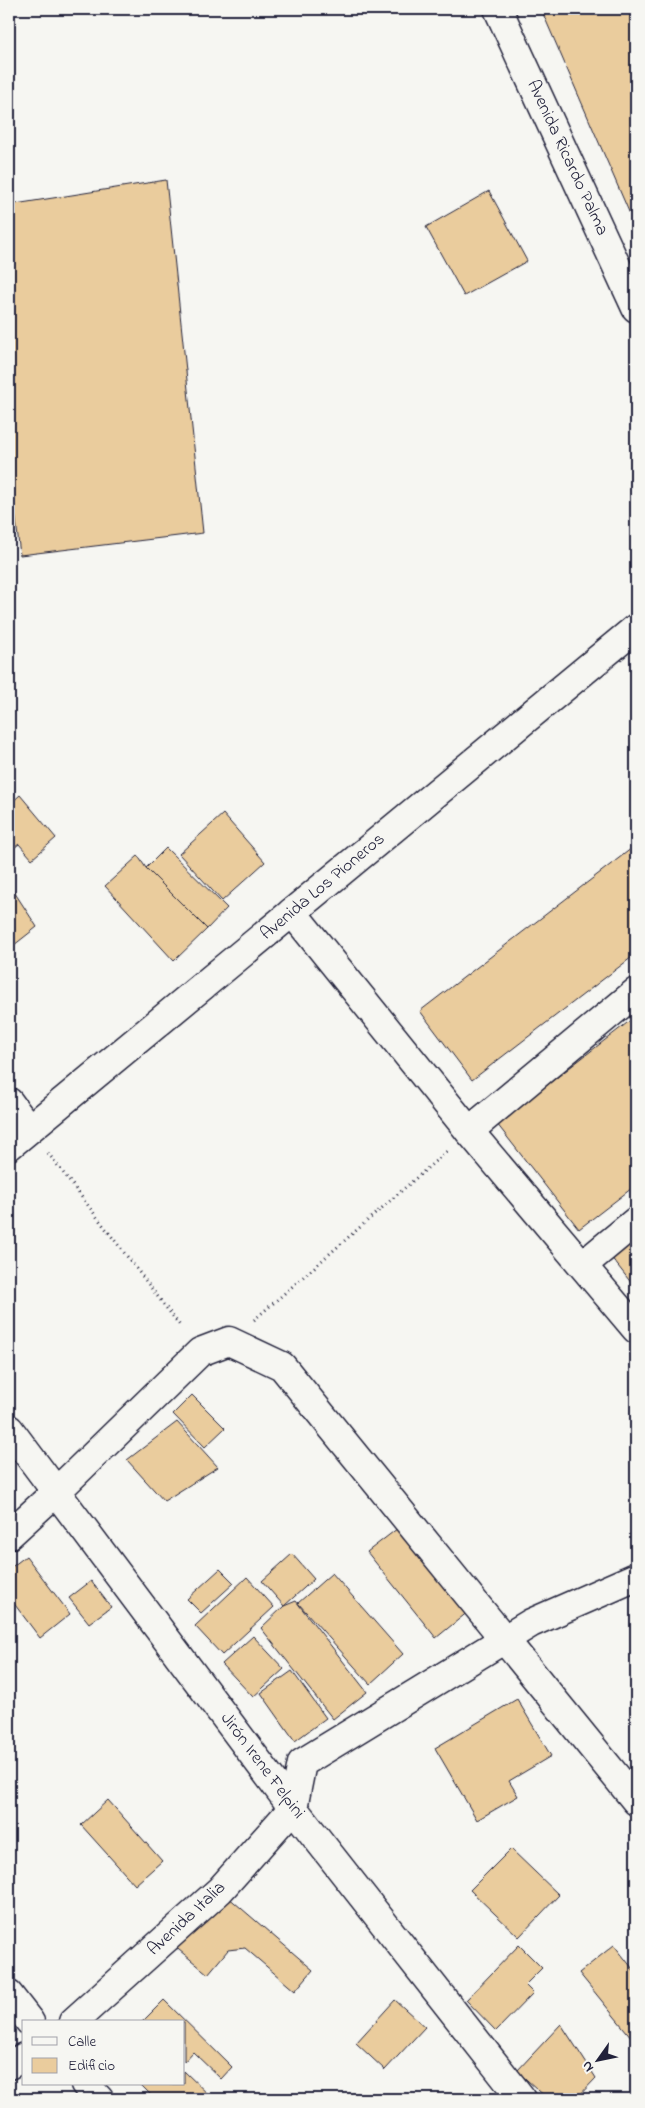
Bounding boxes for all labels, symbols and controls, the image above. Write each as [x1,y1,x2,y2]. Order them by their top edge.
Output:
street label: Avenida Ricardo Palma [519,76,615,240]
street label: Avenida Los Pioneros [255,827,391,947]
street label: Jirón Irene Felpini [213,1707,311,1825]
street label: Avenida Italia [142,1876,232,1962]
legend [22,2020,185,2086]
text: Calle [68,2031,96,2053]
north arrow [572,2036,622,2086]
text: Edificio [68,2055,115,2077]
text: N [577,2057,600,2076]

